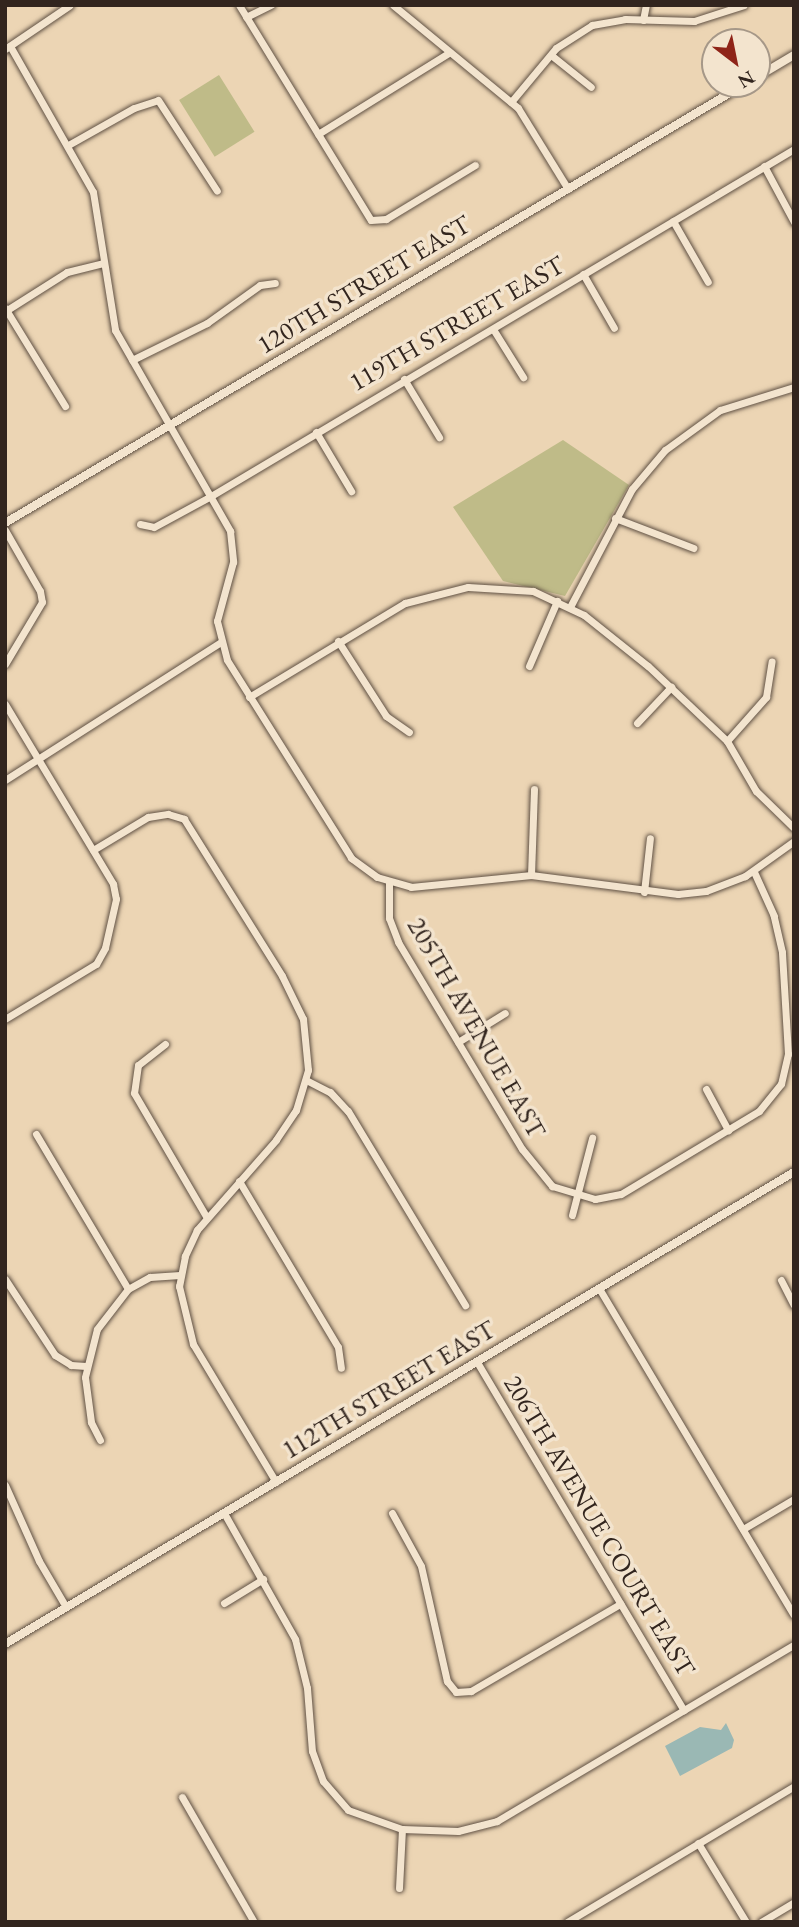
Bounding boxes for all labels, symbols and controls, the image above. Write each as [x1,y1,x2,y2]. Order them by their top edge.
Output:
north arrow [701,28,771,98]
text: N [733,65,759,94]
street label: 120TH STREET EAST [252,209,476,361]
street label: 119TH STREET EAST [344,250,570,398]
street label: 205TH AVENUE EAST [400,912,552,1144]
street label: 112TH STREET EAST [277,1314,501,1466]
street label: 206TH AVENUE COURT EAST [497,1370,701,1682]

